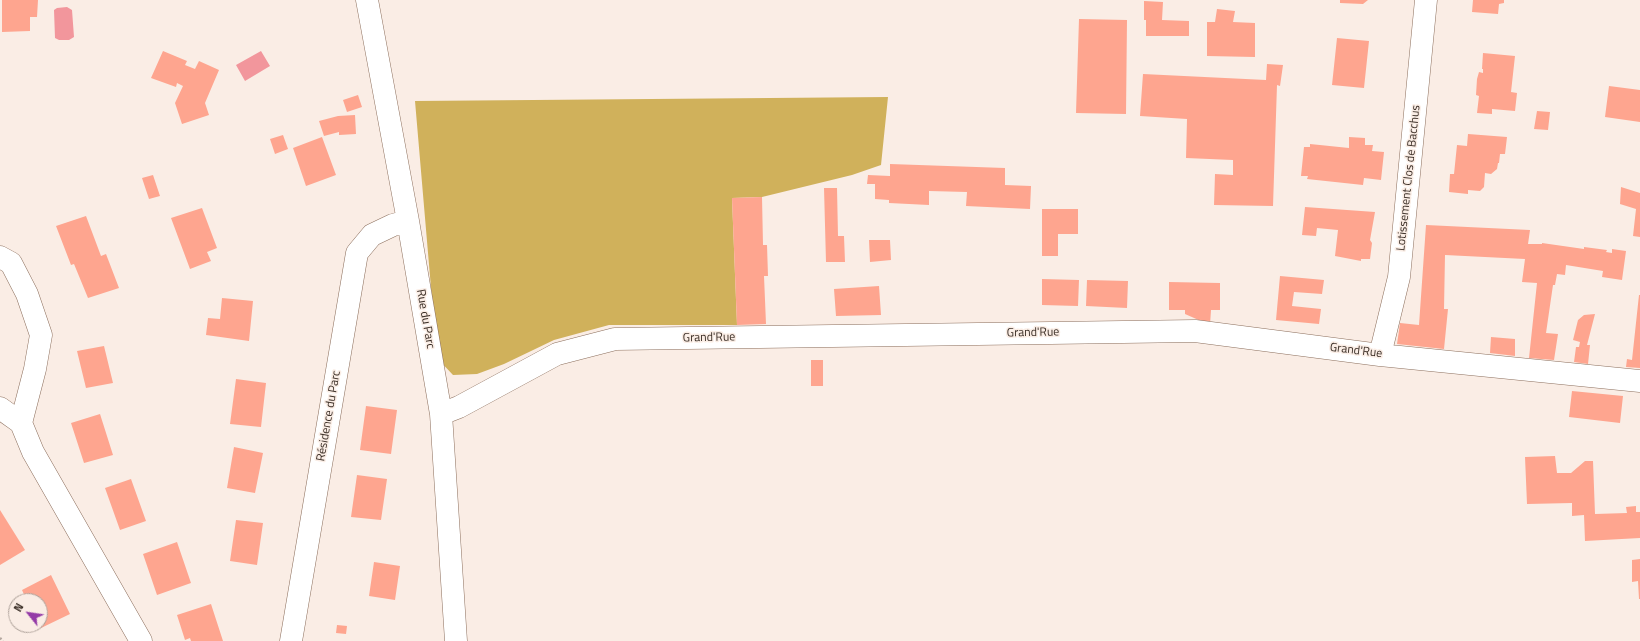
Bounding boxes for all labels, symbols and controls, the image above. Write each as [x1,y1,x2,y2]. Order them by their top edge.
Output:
street label: Lotissement Clos de Bacchus [1394,104,1424,252]
street label: Rue du Parc [413,288,437,350]
street label: Grand'Rue [1007,325,1059,341]
street label: Grand'Rue [683,330,735,346]
street label: Grand'Rue [1329,341,1383,361]
street label: Résidence du Parc [314,369,344,463]
north arrow [8,593,48,633]
text: N [10,600,27,615]

